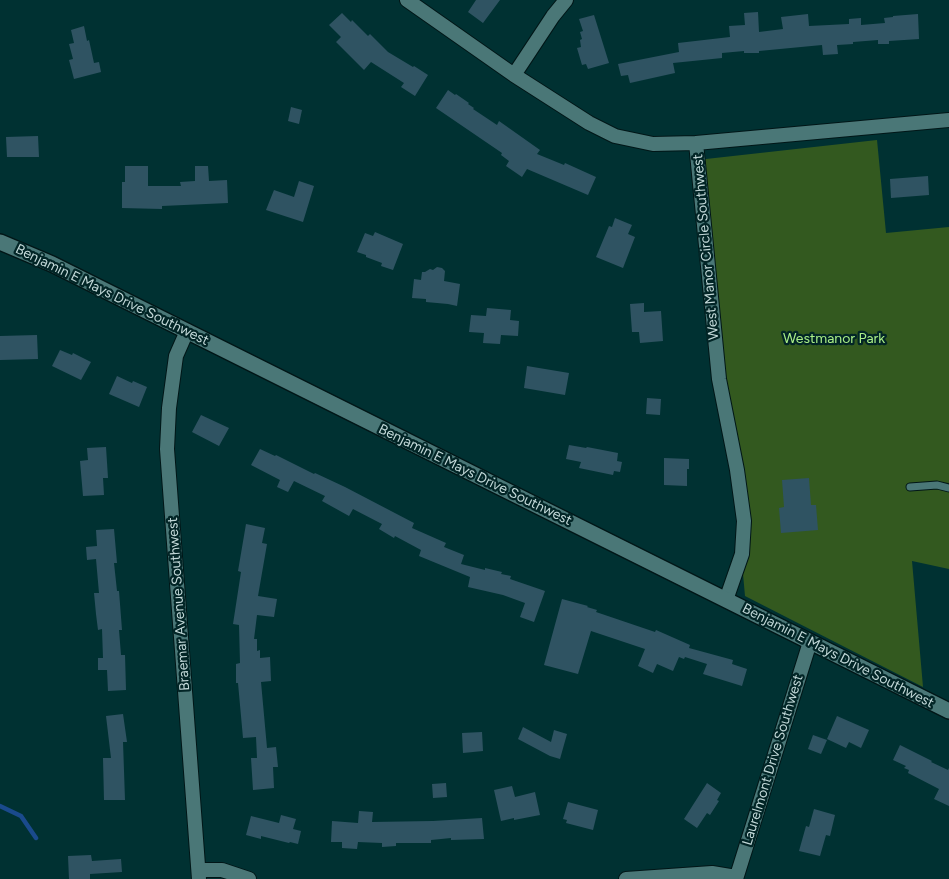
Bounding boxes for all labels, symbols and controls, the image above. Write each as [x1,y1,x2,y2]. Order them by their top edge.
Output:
street label: West Manor Circle Southwest [690,153,722,341]
street label: Benjamin E Mays Drive Southwest [13,241,211,349]
park label: Westmanor Park [783,331,885,347]
street label: Benjamin E Mays Drive Southwest [376,421,574,529]
street label: Braemar Avenue Southwest [165,517,193,691]
street label: Benjamin E Mays Drive Southwest [739,600,937,712]
street label: Laurelmont Drive Southwest [739,672,807,848]

